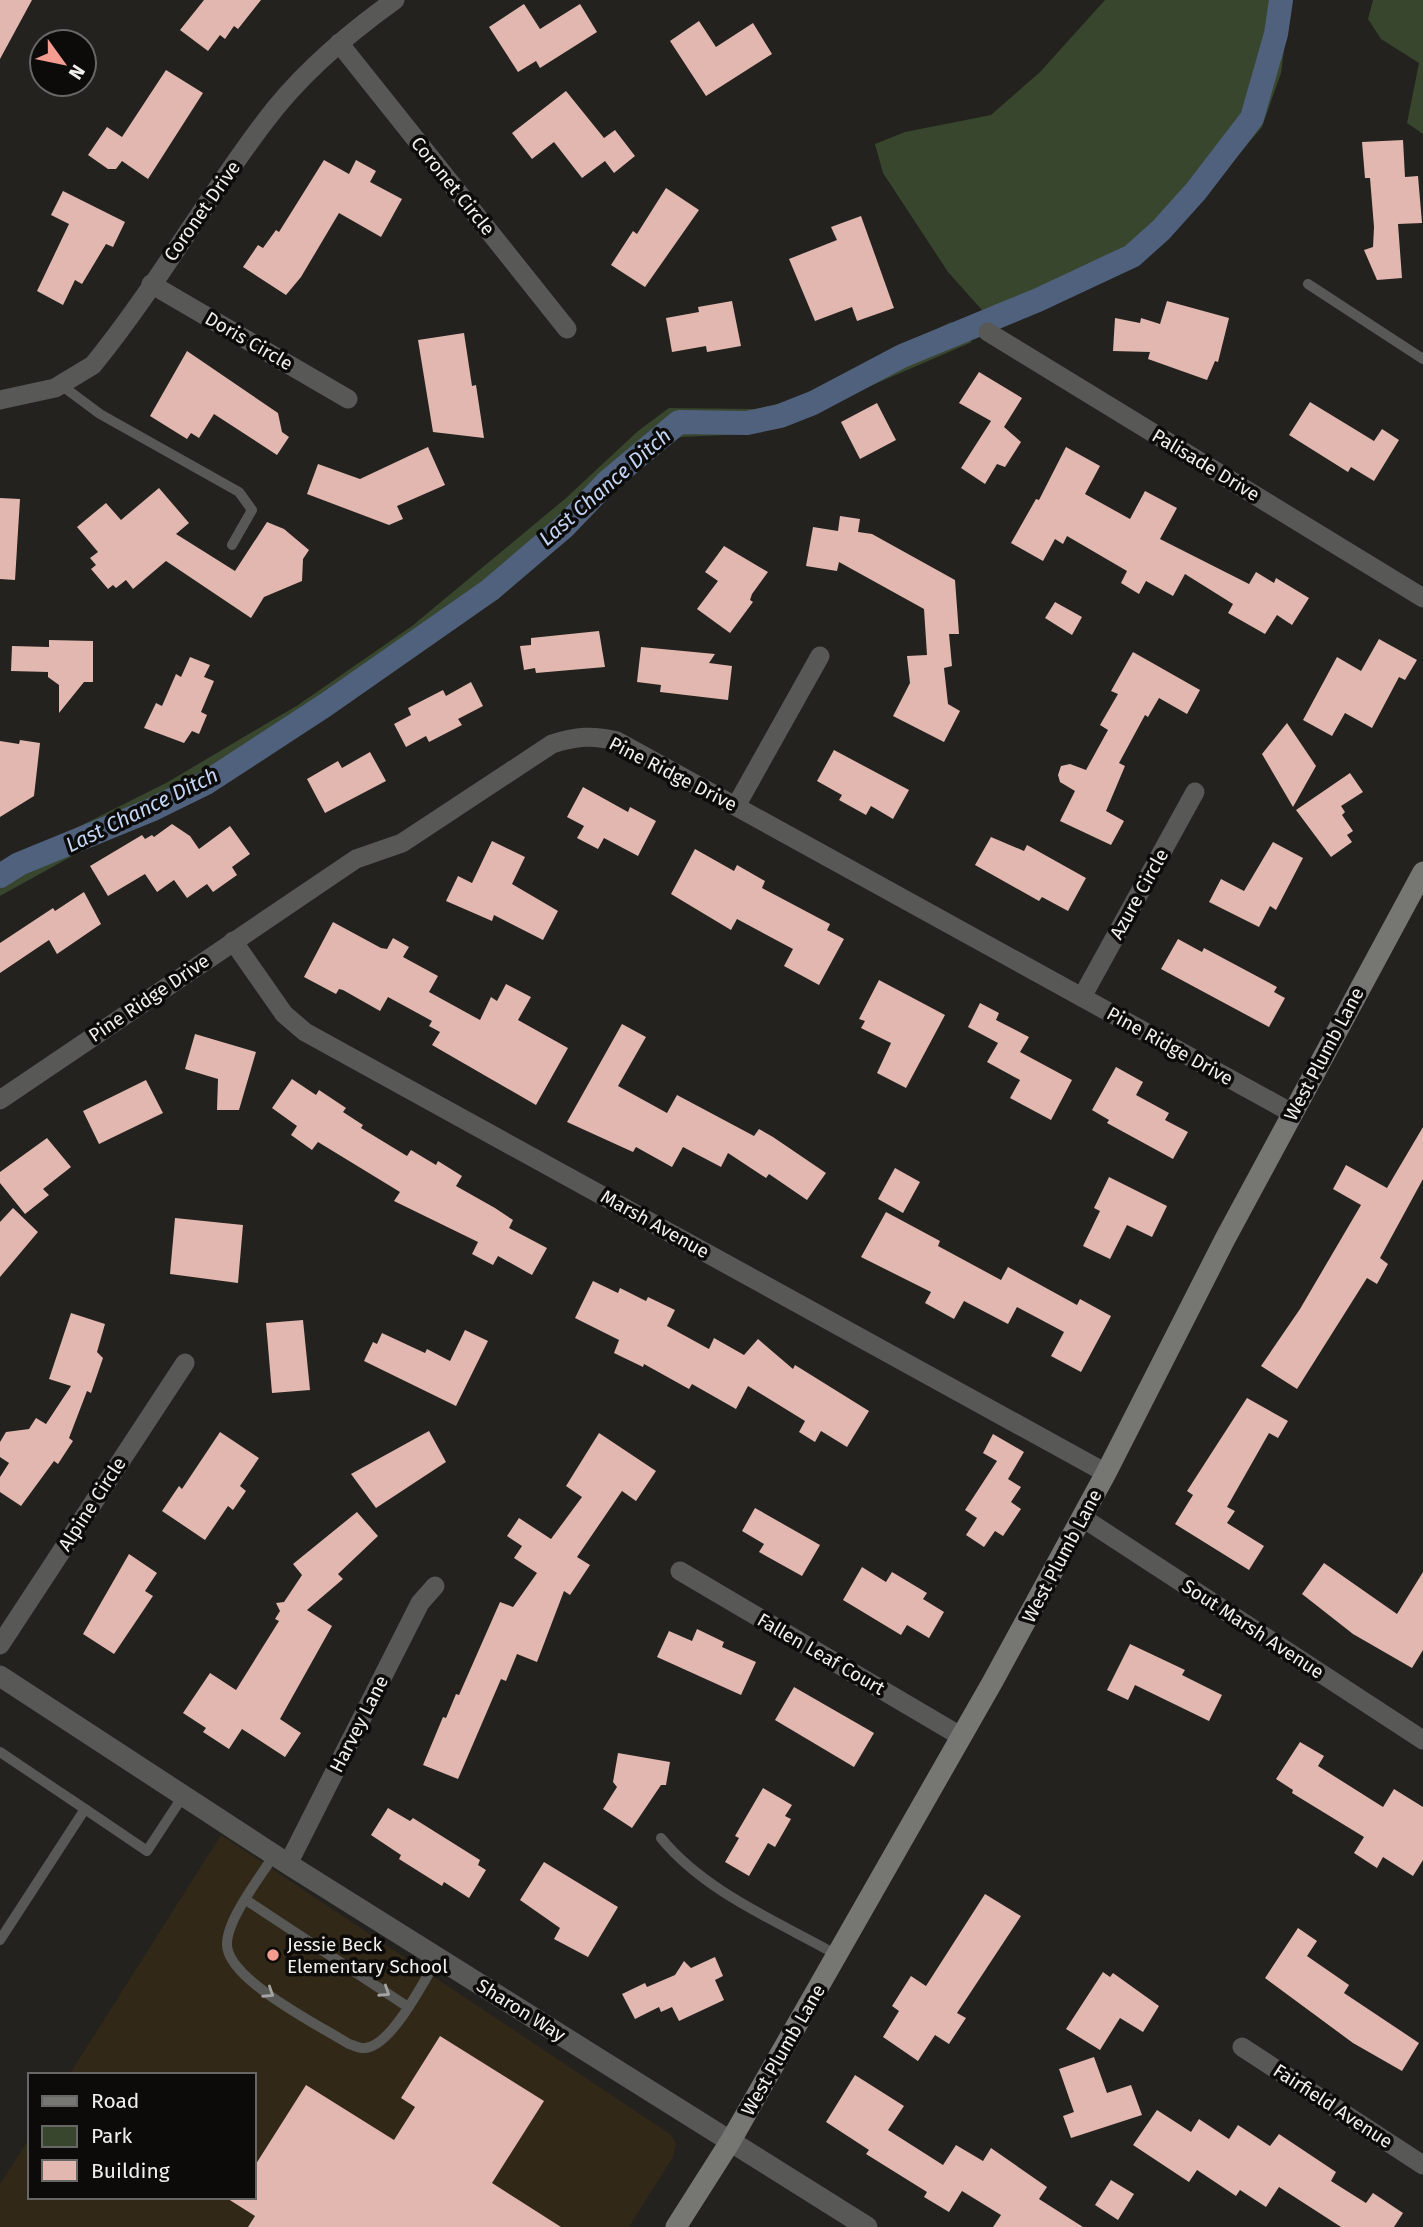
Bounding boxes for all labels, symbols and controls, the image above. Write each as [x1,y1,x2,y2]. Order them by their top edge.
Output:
north arrow [28,28,98,98]
text: N [64,60,90,84]
street label: Coronet Circle [406,132,500,240]
street label: Coronet Drive [159,156,245,266]
street label: Doris Circle [201,307,297,375]
water label: Last Chance Ditch [534,423,676,551]
street label: Palisade Drive [1148,424,1264,506]
street label: Pine Ridge Drive [605,732,741,816]
water label: Last Chance Ditch [62,762,222,858]
street label: Azure Circle [1105,845,1173,943]
street label: Pine Ridge Drive [84,949,214,1047]
street label: West Plumb Lane [1279,983,1369,1125]
street label: Pine Ridge Drive [1103,1002,1237,1090]
street label: Marsh Avenue [597,1185,713,1263]
street label: Alpine Circle [53,1453,131,1555]
street label: West Plumb Lane [1017,1485,1107,1627]
street label: Sout Marsh Avenue [1178,1575,1328,1683]
street label: Fallen Leaf Court [753,1608,889,1700]
street label: Harvey Lane [325,1672,393,1776]
place label: Jessie Beck Elementary School [287,1933,448,1978]
marker: Jessie Beck Elementary School [265,1947,281,1963]
street label: Sharon Way [472,1974,570,2047]
street label: West Plumb Lane [736,1980,830,2120]
one-way arrow [377,1983,390,1996]
one-way arrow [262,1985,275,1998]
street label: Fairfield Avenue [1269,2059,1397,2153]
legend [28,2073,256,2199]
text: Road [91,2088,139,2114]
text: Park [91,2123,133,2149]
text: Building [91,2158,170,2184]

